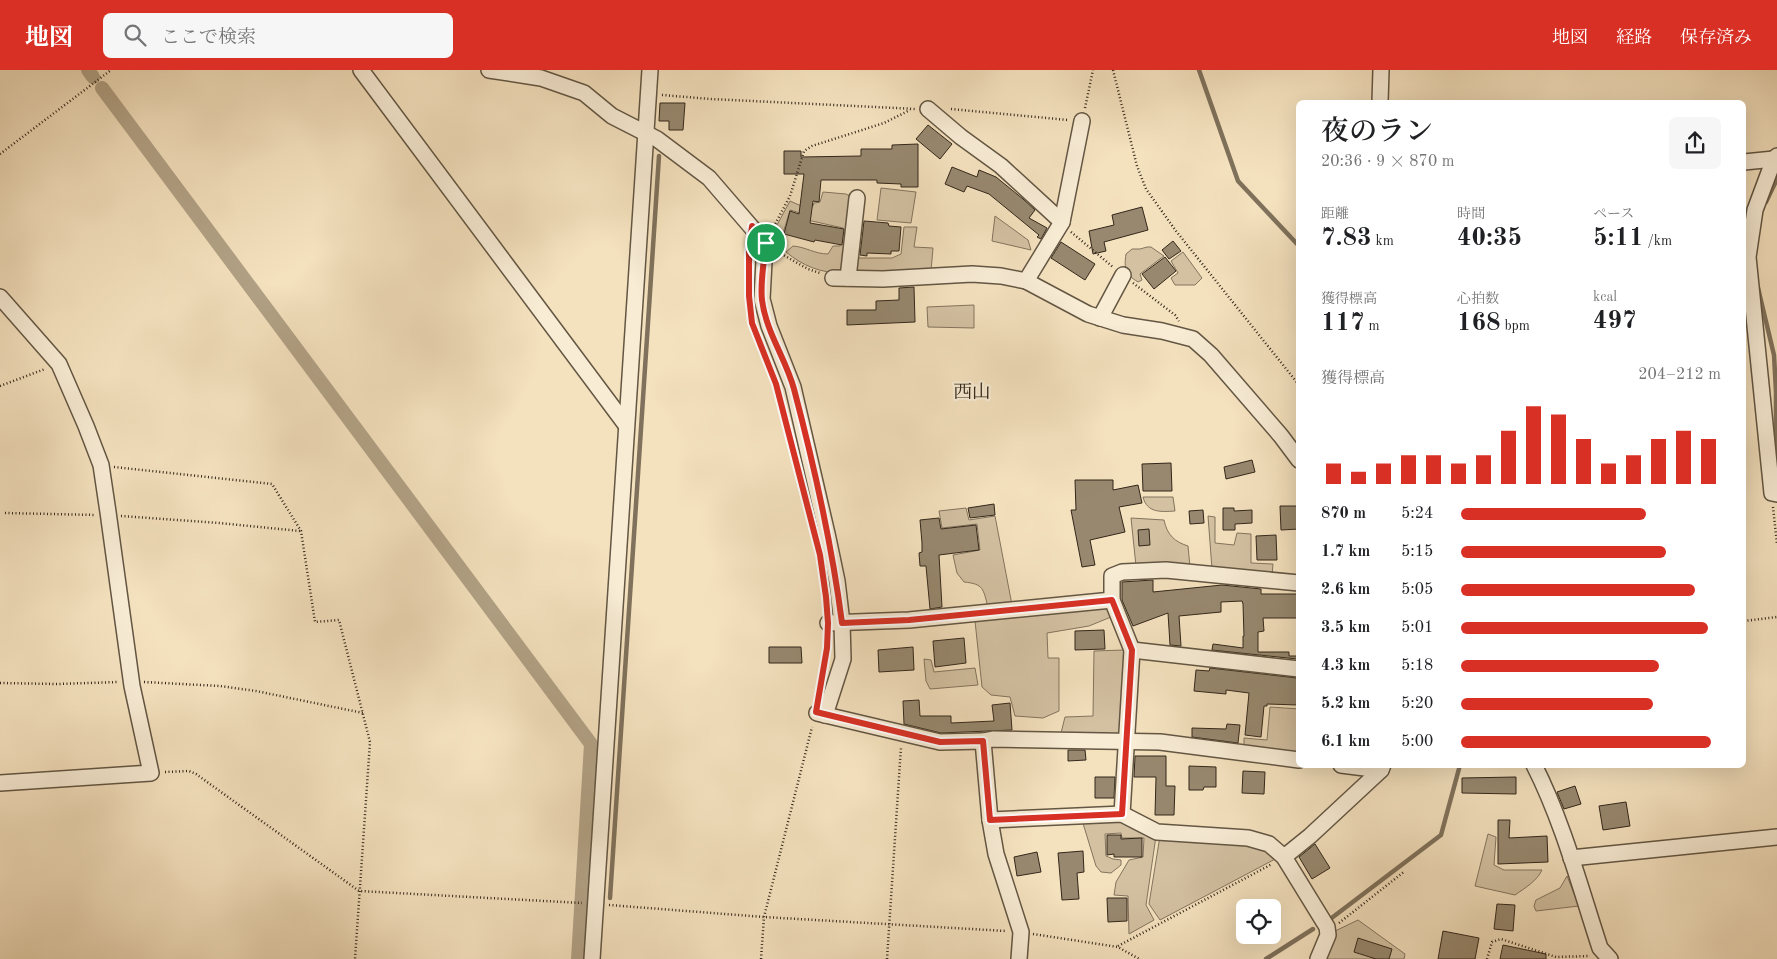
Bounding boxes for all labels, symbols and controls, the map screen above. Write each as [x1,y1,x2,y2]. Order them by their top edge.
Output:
search box [103,13,453,58]
icon: search [121,21,149,49]
text: 地図 [25,27,73,51]
text: ここで検索 [161,29,256,48]
text: 地図 [1552,29,1588,47]
text: 経路 [1616,29,1652,47]
text: 保存済み [1680,29,1752,47]
button: share [1669,117,1721,169]
text: 夜のラン [1321,119,1433,147]
text: 20:36 · 9 × 870 m [1321,154,1454,170]
text: 距離 [1321,207,1349,221]
text: 時間 [1457,207,1485,221]
text: ペース [1593,207,1634,221]
pin [745,222,787,264]
text: 7.83 [1321,226,1372,251]
text: 40:35 [1457,226,1522,251]
text: 5:11 [1593,226,1644,251]
icon: arrive [752,229,780,257]
text: km [1372,234,1394,248]
text: /km [1644,234,1672,248]
text: kcal [1593,290,1617,304]
text: 獲得標高 [1321,292,1377,306]
text: 心拍数 [1457,292,1499,306]
text: 497 [1593,309,1637,334]
text: 117 [1321,311,1365,336]
text: 168 [1457,311,1501,336]
text: m [1365,319,1380,333]
text: bpm [1501,319,1530,333]
text: 204–212 m [1638,367,1721,383]
text: 獲得標高 [1321,371,1385,387]
district label: 西山 [953,382,991,403]
text: 870 m [1321,506,1366,522]
text: 5:24 [1401,506,1433,522]
text: 1.7 km [1321,544,1370,560]
text: 5:15 [1401,544,1433,560]
text: 2.6 km [1321,582,1370,598]
text: 5:05 [1401,582,1433,598]
text: 3.5 km [1321,620,1370,636]
text: 5:01 [1401,620,1433,636]
text: 4.3 km [1321,658,1370,674]
text: 5:18 [1401,658,1433,674]
text: 5.2 km [1321,696,1370,712]
text: 5:20 [1401,696,1433,712]
text: 6.1 km [1321,734,1370,750]
text: 5:00 [1401,734,1433,750]
map controls [1236,899,1281,944]
button: locate [1236,899,1281,944]

